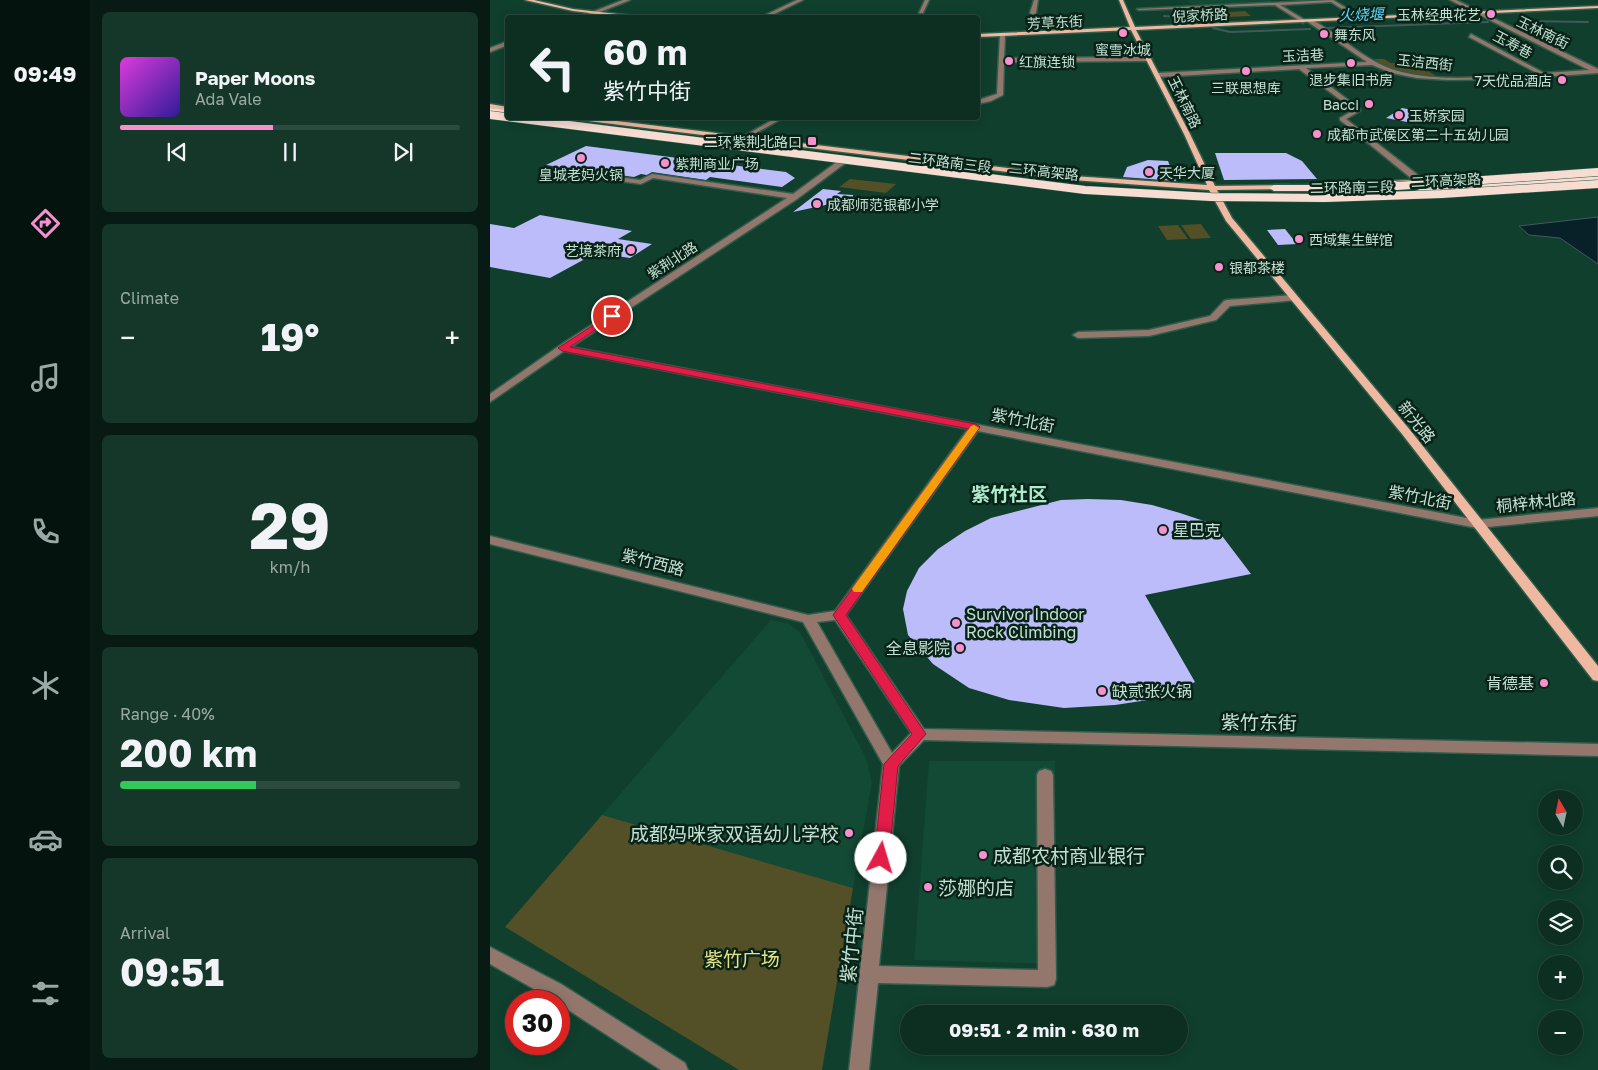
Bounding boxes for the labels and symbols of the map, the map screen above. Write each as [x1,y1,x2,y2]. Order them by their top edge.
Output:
water label: 火烧堰 [1338,4,1387,24]
street label: 倪家桥路 [1172,5,1228,25]
place label: 玉林经典花艺 [1397,6,1481,23]
marker: 玉林经典花艺 [1485,8,1497,20]
street label: 芳草东街 [1027,12,1083,32]
street label: 玉林南街 [1514,12,1572,52]
place label: 舞东风 [1334,26,1376,43]
marker: 蜜雪冰城 [1117,27,1129,39]
street label: 玉寿巷 [1490,27,1536,61]
marker: 舞东风 [1318,28,1330,40]
place label: 蜜雪冰城 [1095,41,1151,58]
street label: 玉洁巷 [1282,45,1324,65]
street label: 玉洁西街 [1396,51,1454,73]
place label: 红旗连锁 [1019,53,1075,70]
marker: 红旗连锁 [1003,55,1015,67]
marker: 退步集旧书房 [1345,57,1357,69]
marker: 三联思想库 [1240,65,1252,77]
place label: 退步集旧书房 [1309,71,1393,88]
place label: 7天优品酒店 [1475,72,1552,89]
street label: 玉林南路 [1165,73,1205,131]
marker: 7天优品酒店 [1556,74,1568,86]
place label: 三联思想库 [1211,79,1281,96]
place label: Bacci [1323,96,1359,113]
marker: Bacci [1363,98,1375,110]
place label: 玉娇家园 [1409,107,1465,124]
marker: 玉娇家园 [1393,109,1405,121]
place label: 成都市武侯区第二十五幼儿园 [1327,126,1509,143]
marker: 成都市武侯区第二十五幼儿园 [1311,128,1323,140]
place label: 二环紫荆北路口 [704,133,802,150]
marker: 二环紫荆北路口 [806,135,818,147]
street label: 二环路南三段 [907,148,993,176]
marker: 皇城老妈火锅 [575,152,587,164]
place label: 紫荆商业广场 [675,155,759,172]
marker: 紫荆商业广场 [659,157,671,169]
street label: 二环高架路 [1008,159,1080,183]
place label: 天华大厦 [1159,164,1215,181]
place label: 皇城老妈火锅 [539,166,623,183]
marker: 天华大厦 [1143,166,1155,178]
street label: 二环高架路 [1411,170,1481,190]
street label: 二环路南三段 [1310,178,1394,196]
place label: 成都师范银都小学 [827,196,939,213]
marker: 成都师范银都小学 [811,198,823,210]
place label: 西域集生鲜馆 [1309,231,1393,248]
marker: 西域集生鲜馆 [1293,233,1305,245]
street label: 紫荆北路 [644,238,700,282]
place label: 艺境茶府 [565,242,621,259]
marker: 艺境茶府 [625,244,637,256]
place label: 银都茶楼 [1229,259,1285,276]
marker: 银都茶楼 [1213,261,1225,273]
pin [591,295,633,337]
street label: 新光路 [1394,397,1440,447]
street label: 紫竹北街 [990,404,1056,436]
street label: 紫竹北街 [1387,481,1453,513]
district label: 紫竹社区 [971,482,1047,505]
street label: 桐梓林北路 [1495,488,1577,516]
place label: 星巴克 [1173,520,1221,540]
marker: 星巴克 [1157,524,1169,536]
street label: 紫竹西路 [620,545,686,579]
place label: Survivor Indoor Rock Climbing [966,604,1085,642]
marker: Survivor Indoor Rock Climbing [950,617,962,629]
place label: 全息影院 [886,638,950,658]
marker: 全息影院 [954,642,966,654]
place label: 肯德基 [1486,673,1534,693]
marker: 肯德基 [1538,677,1550,689]
place label: 缺贰张火锅 [1112,681,1192,701]
marker: 缺贰张火锅 [1096,685,1108,697]
street label: 紫竹东街 [1221,710,1297,734]
north arrow [1538,790,1582,835]
place label: 成都妈咪家双语幼儿学校 [630,822,839,845]
marker: 成都妈咪家双语幼儿学校 [843,827,855,839]
position arrow [854,831,906,883]
place label: 成都农村商业银行 [993,844,1145,867]
marker: 成都农村商业银行 [977,849,989,861]
place label: 莎娜的店 [938,876,1014,899]
marker: 莎娜的店 [922,881,934,893]
street label: 紫竹中街 [836,906,866,984]
park label: 紫竹广场 [704,947,780,970]
speed limit sign: 30 [505,990,570,1055]

